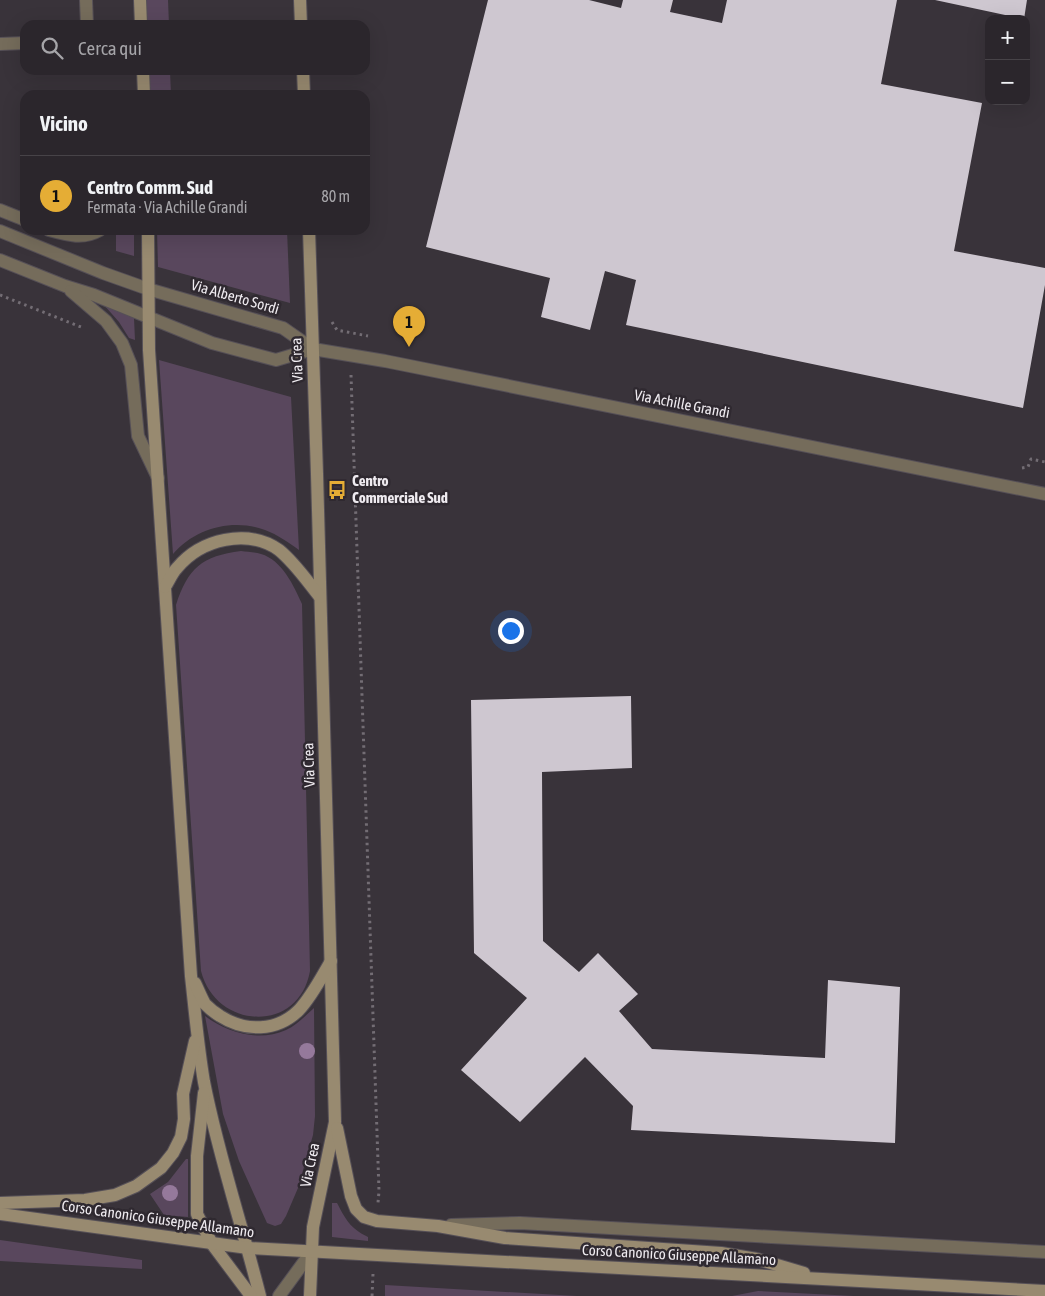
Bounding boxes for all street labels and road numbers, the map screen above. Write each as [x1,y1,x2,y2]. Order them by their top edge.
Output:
street label: Via Alberto Sordi [189,276,281,317]
street label: Via Crea [287,337,306,383]
street label: Via Achille Grandi [633,386,731,421]
street label: Via Crea [299,742,318,788]
street label: Via Crea [297,1141,322,1189]
street label: Corso Canonico Giuseppe Allamano [61,1197,255,1240]
street label: Corso Canonico Giuseppe Allamano [582,1241,776,1268]

